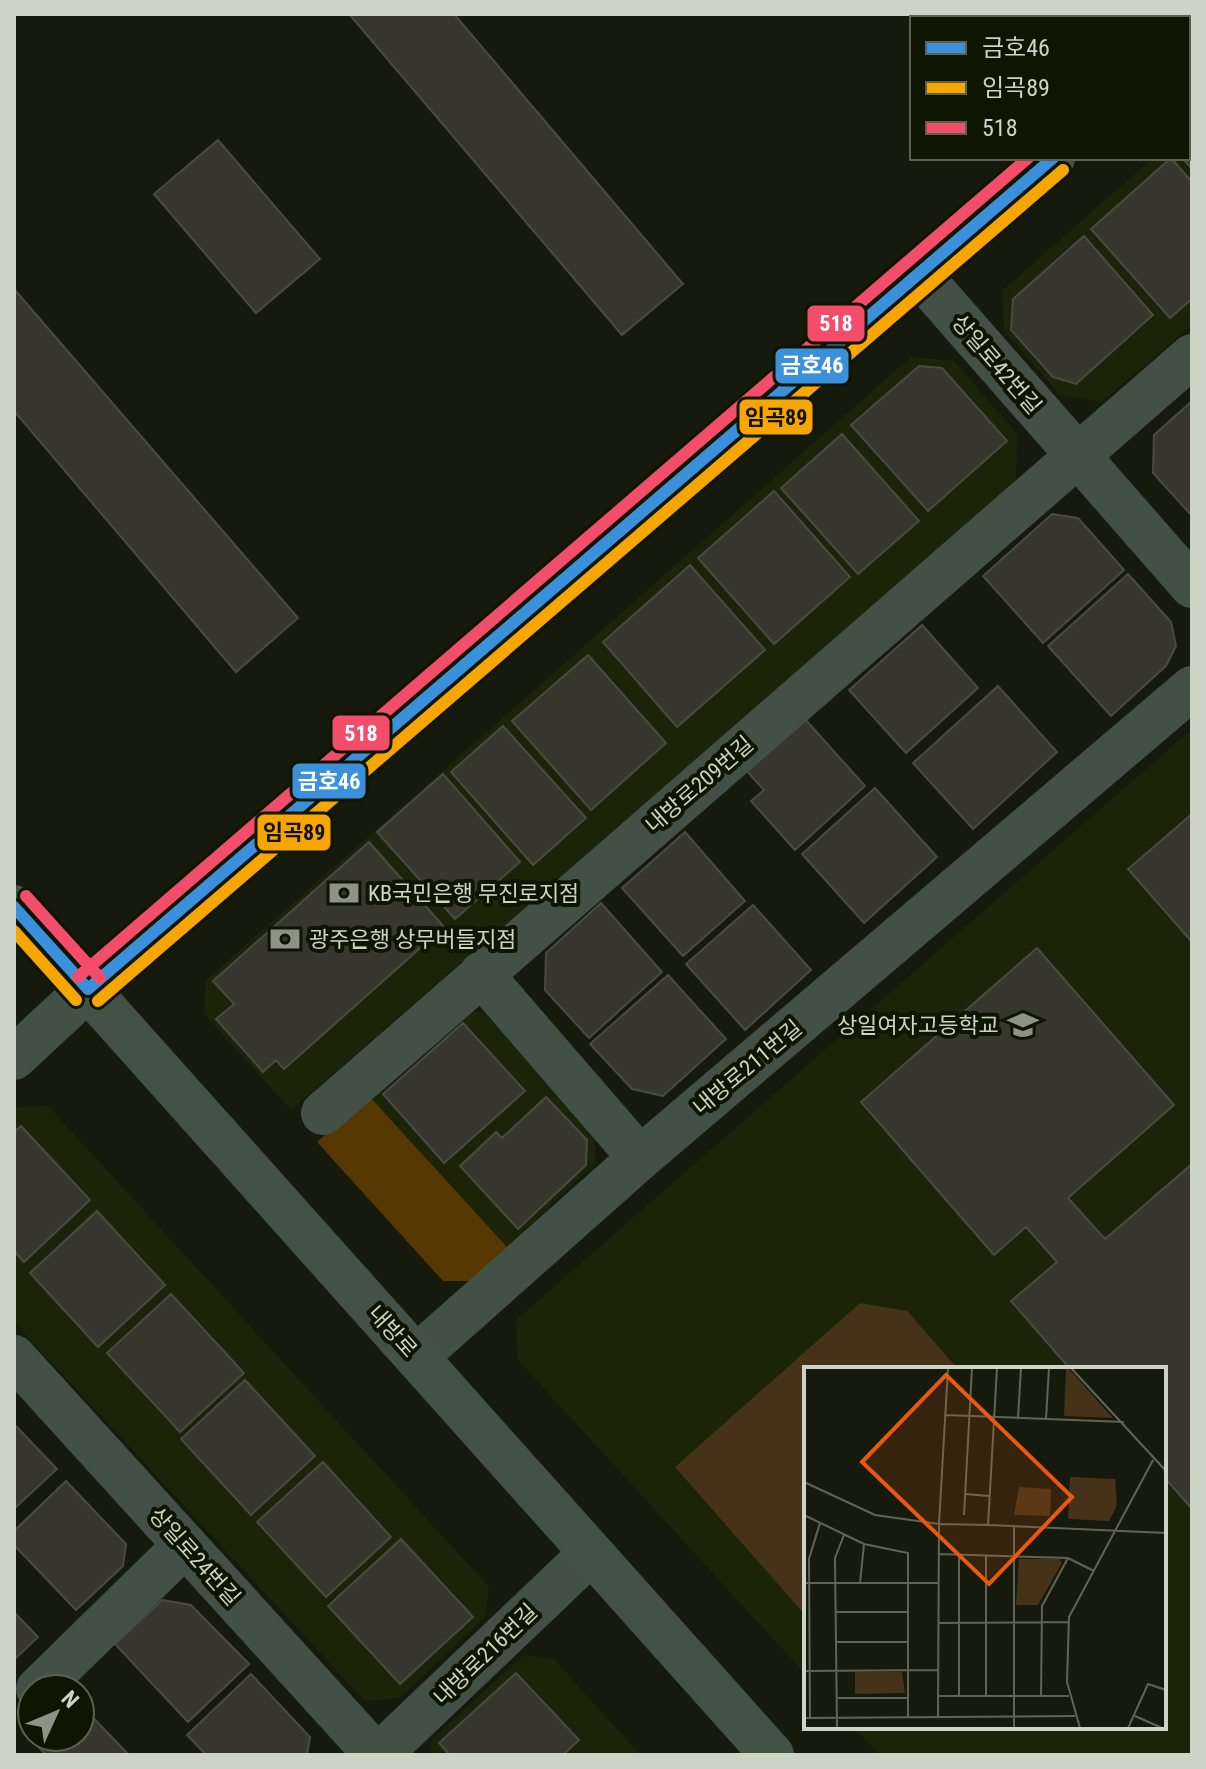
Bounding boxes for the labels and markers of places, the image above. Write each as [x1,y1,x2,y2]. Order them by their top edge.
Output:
bank icon: KB국민은행 무진로지점 [327,876,361,910]
place label: KB국민은행 무진로지점 [368,881,579,906]
bank icon: 광주은행 상무버들지점 [268,922,302,956]
place label: 광주은행 상무버들지점 [309,927,516,952]
school or university icon: 상일여자고등학교 [1006,1008,1040,1042]
place label: 상일여자고등학교 [837,1013,999,1038]

